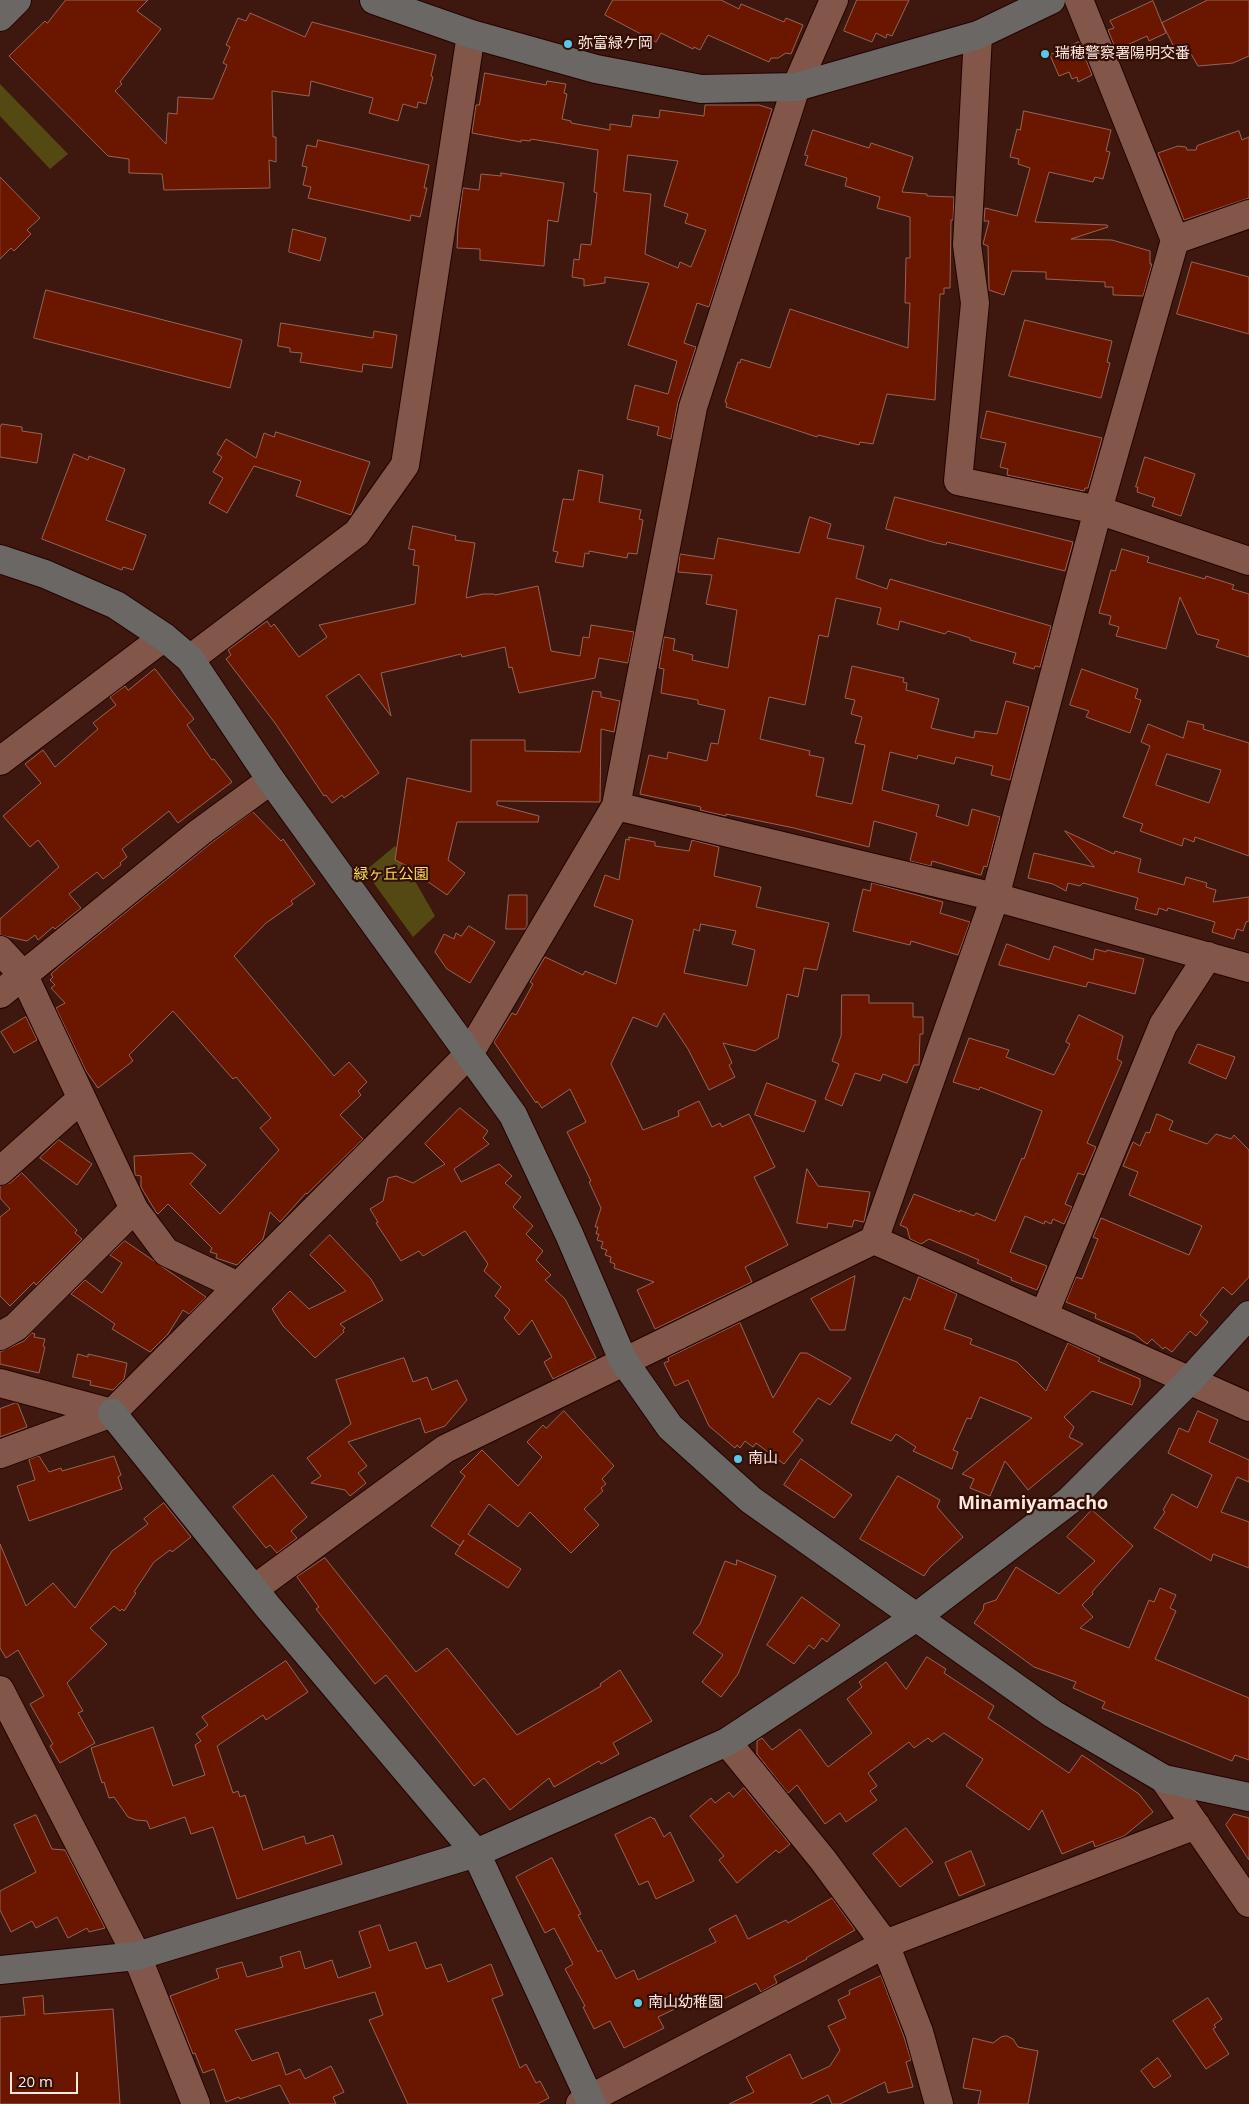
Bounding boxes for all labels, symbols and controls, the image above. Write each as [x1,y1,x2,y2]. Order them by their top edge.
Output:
place label: 弥富緑ケ岡 [578,35,653,53]
marker: 弥富緑ケ岡 [562,38,574,50]
place label: 瑞穂警察署陽明交番 [1055,45,1190,63]
marker: 瑞穂警察署陽明交番 [1039,48,1051,60]
park label: 緑ヶ丘公園 [354,866,428,884]
place label: 南山 [748,1450,778,1468]
marker: 南山 [732,1453,744,1465]
district label: Minamiyamacho [958,1493,1108,1515]
place label: 南山幼稚園 [648,1994,723,2012]
marker: 南山幼稚園 [632,1997,644,2009]
scale bar [12,2062,80,2094]
text: 20 m [18,2071,53,2091]

